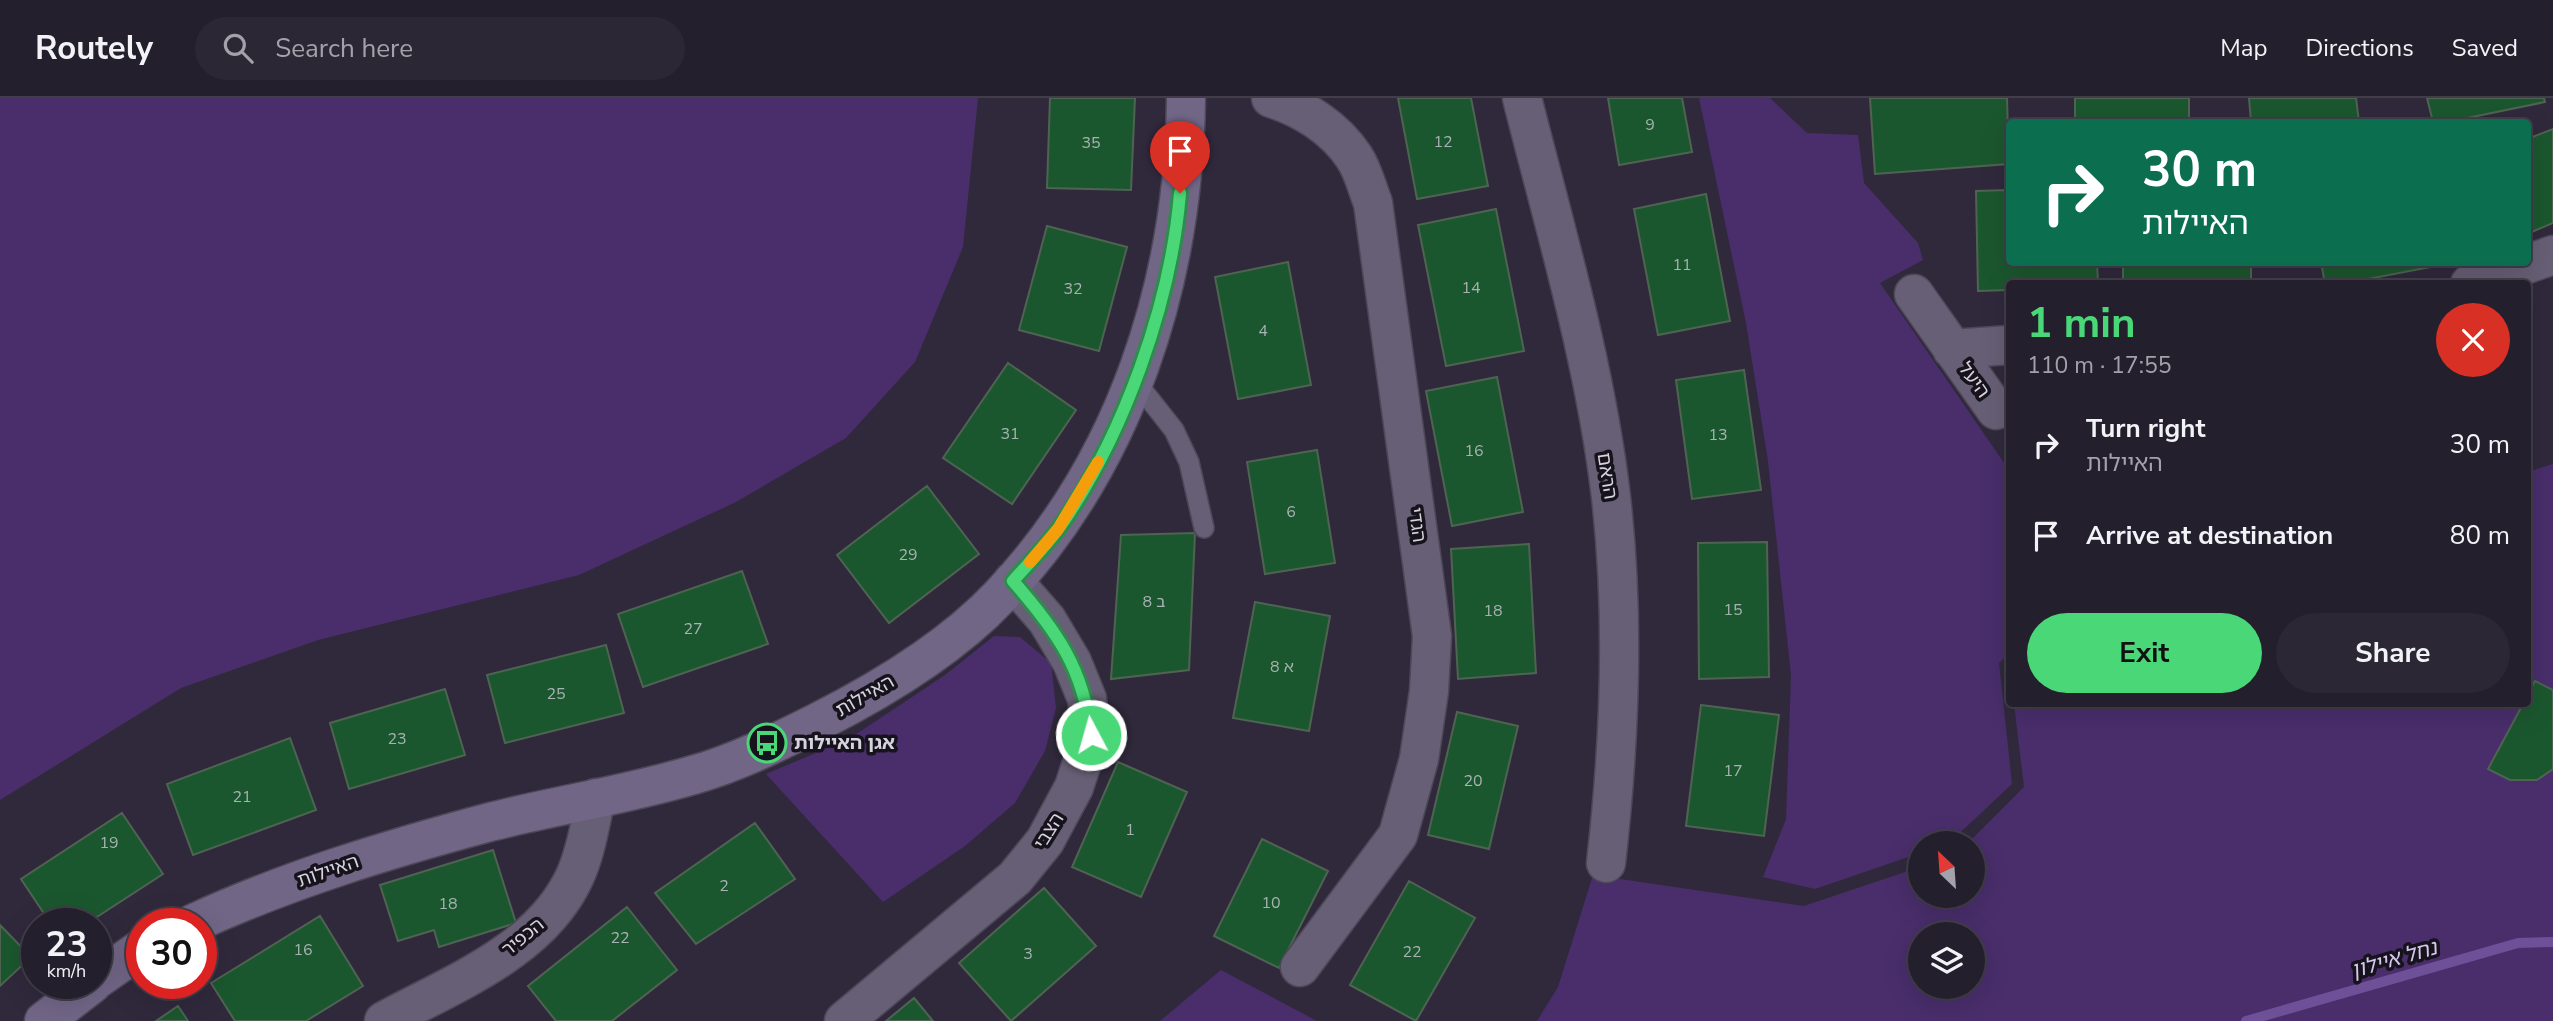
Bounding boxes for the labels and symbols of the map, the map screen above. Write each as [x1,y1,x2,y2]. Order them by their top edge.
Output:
house number: 9 [1645,114,1655,136]
pin [1150,121,1210,193]
house number: 12 [1433,131,1453,153]
house number: 35 [1081,132,1101,154]
house number: 11 [1672,254,1692,276]
house number: 14 [1461,277,1481,299]
house number: 32 [1063,278,1083,300]
house number: 4 [1258,320,1268,342]
street label: היעל [1952,357,1996,403]
house number: 31 [1000,423,1020,445]
house number: 13 [1708,424,1728,446]
house number: 16 [1464,440,1484,462]
street label: הראם [1590,451,1624,501]
house number: 6 [1286,501,1296,523]
street label: הגדי [1402,506,1432,544]
house number: 29 [898,544,918,566]
house number: 8 ב [1143,591,1165,613]
house number: 15 [1723,599,1743,621]
house number: 18 [1483,600,1503,622]
house number: 27 [683,618,703,640]
house number: 8 א [1270,656,1294,678]
street label: האיילות [831,669,899,723]
house number: 25 [546,683,566,705]
position arrow [1054,698,1128,772]
bus stop icon: אגן האיילות [746,722,788,764]
house number: 23 [387,728,407,750]
place label: אגן האיילות [794,730,895,756]
house number: 17 [1723,760,1743,782]
house number: 20 [1463,770,1483,792]
house number: 21 [232,786,252,808]
street label: הצבי [1028,808,1070,854]
house number: 1 [1125,819,1135,841]
north arrow [1908,831,1984,908]
house number: 19 [99,832,119,854]
street label: האיילות [294,848,362,894]
house number: 2 [719,875,729,897]
house number: 10 [1261,892,1281,914]
house number: 18 [438,893,458,915]
speed limit sign: 30 [126,908,217,999]
street label: הכפיר [496,912,550,962]
house number: 22 [610,927,630,949]
water label: נחל איילון [2348,933,2442,985]
house number: 16 [293,939,313,961]
house number: 22 [1402,941,1422,963]
house number: 3 [1023,943,1033,965]

